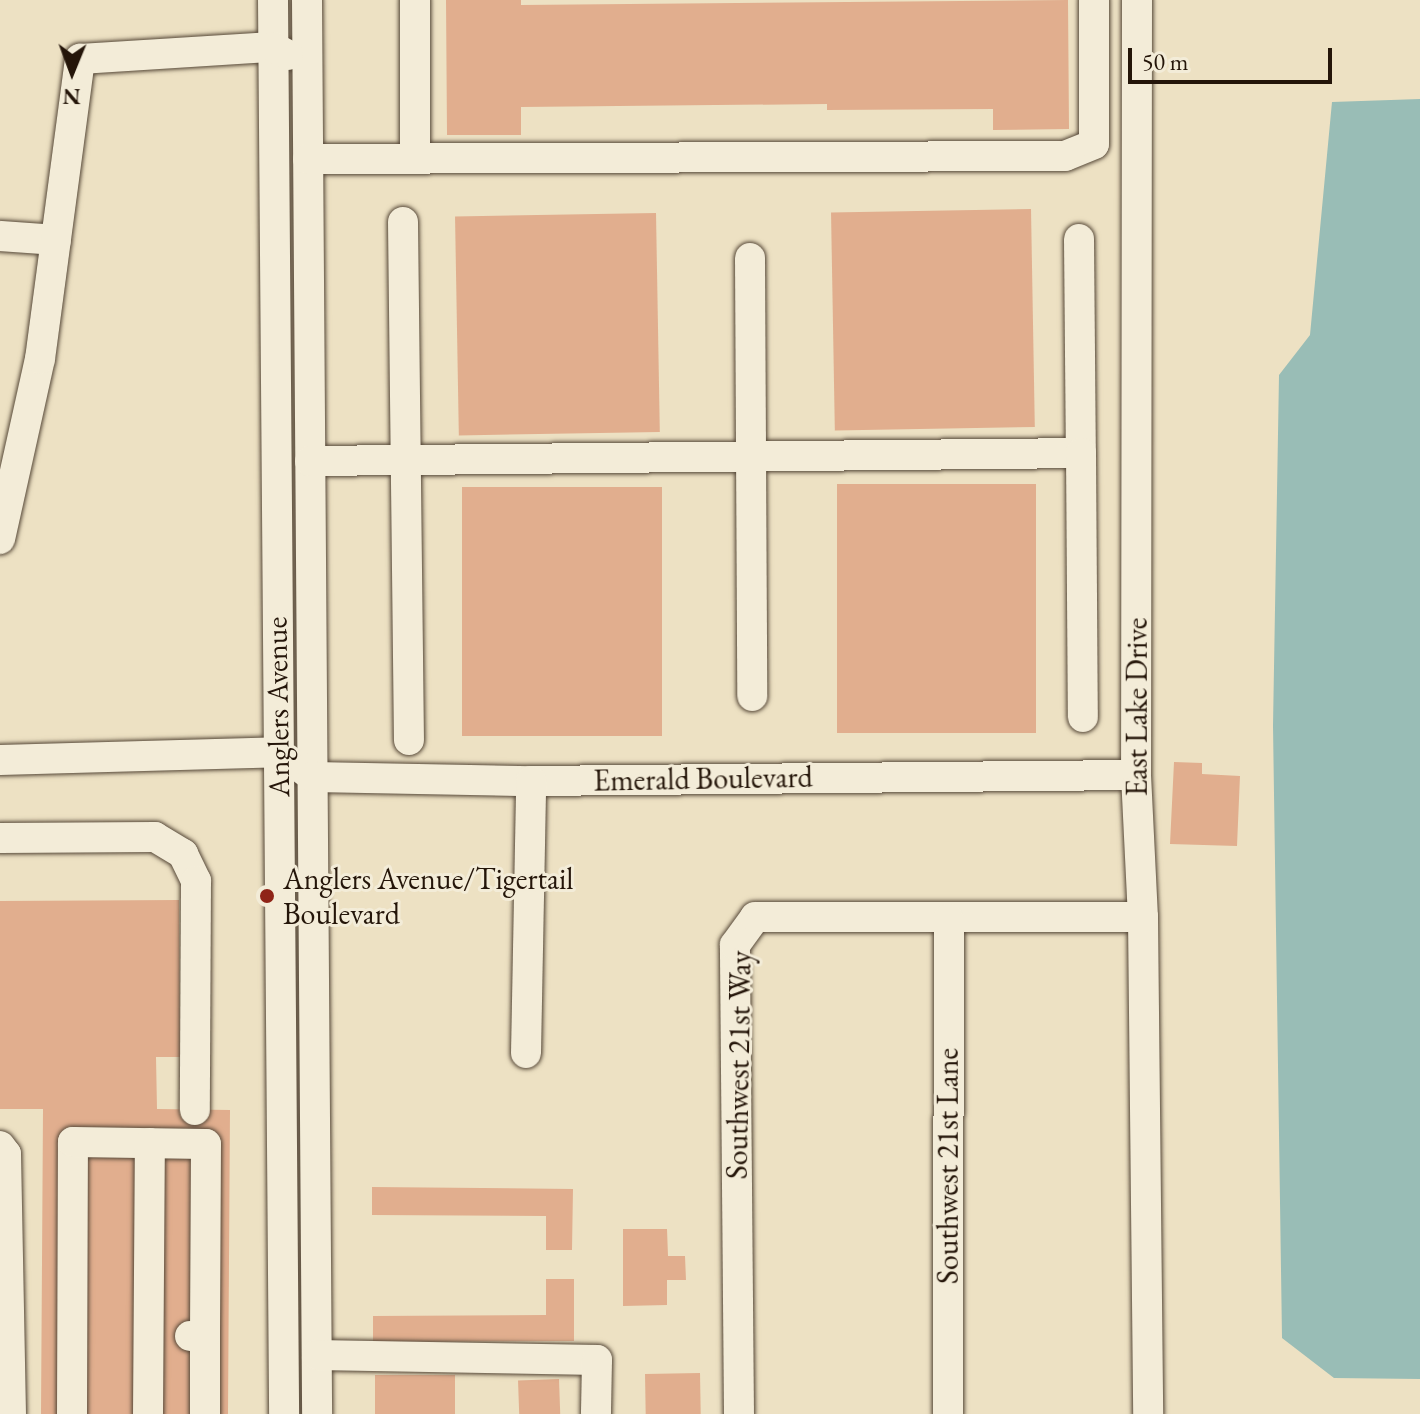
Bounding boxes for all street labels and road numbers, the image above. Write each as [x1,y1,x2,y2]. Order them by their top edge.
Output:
street label: Anglers Avenue [258,617,298,797]
street label: East Lake Drive [1119,618,1155,796]
street label: Emerald Boulevard [593,759,813,799]
street label: Southwest 21st Way [719,950,759,1180]
street label: Southwest 21st Lane [930,1048,966,1284]

